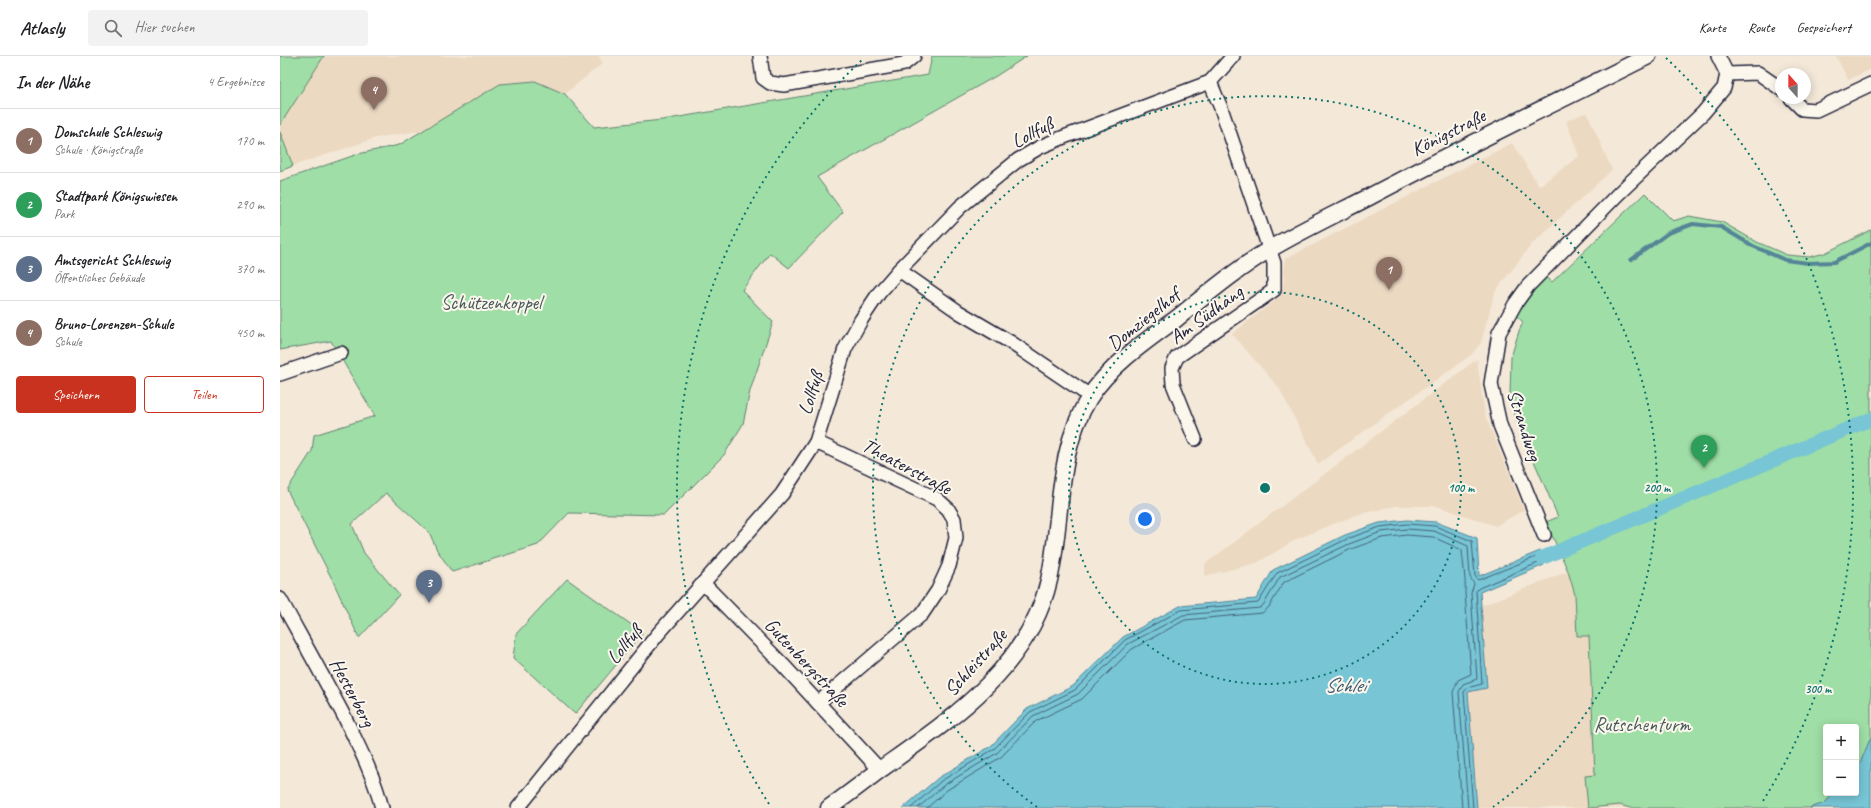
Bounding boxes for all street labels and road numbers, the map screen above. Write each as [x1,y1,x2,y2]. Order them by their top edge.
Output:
street label: Königstraße [1407,102,1491,162]
street label: Lollfuß [1007,110,1060,154]
street label: Domziegelhof [1102,279,1189,356]
street label: Am Südhang [1165,279,1249,349]
street label: Lollfuß [792,366,830,418]
street label: Strandweg [1501,386,1548,466]
street label: Theaterstraße [858,433,957,501]
street label: Gutenbergstraße [759,613,855,713]
street label: Lollfuß [601,617,650,669]
street label: Schleistraße [939,622,1013,701]
street label: Hesterberg [324,654,382,733]

